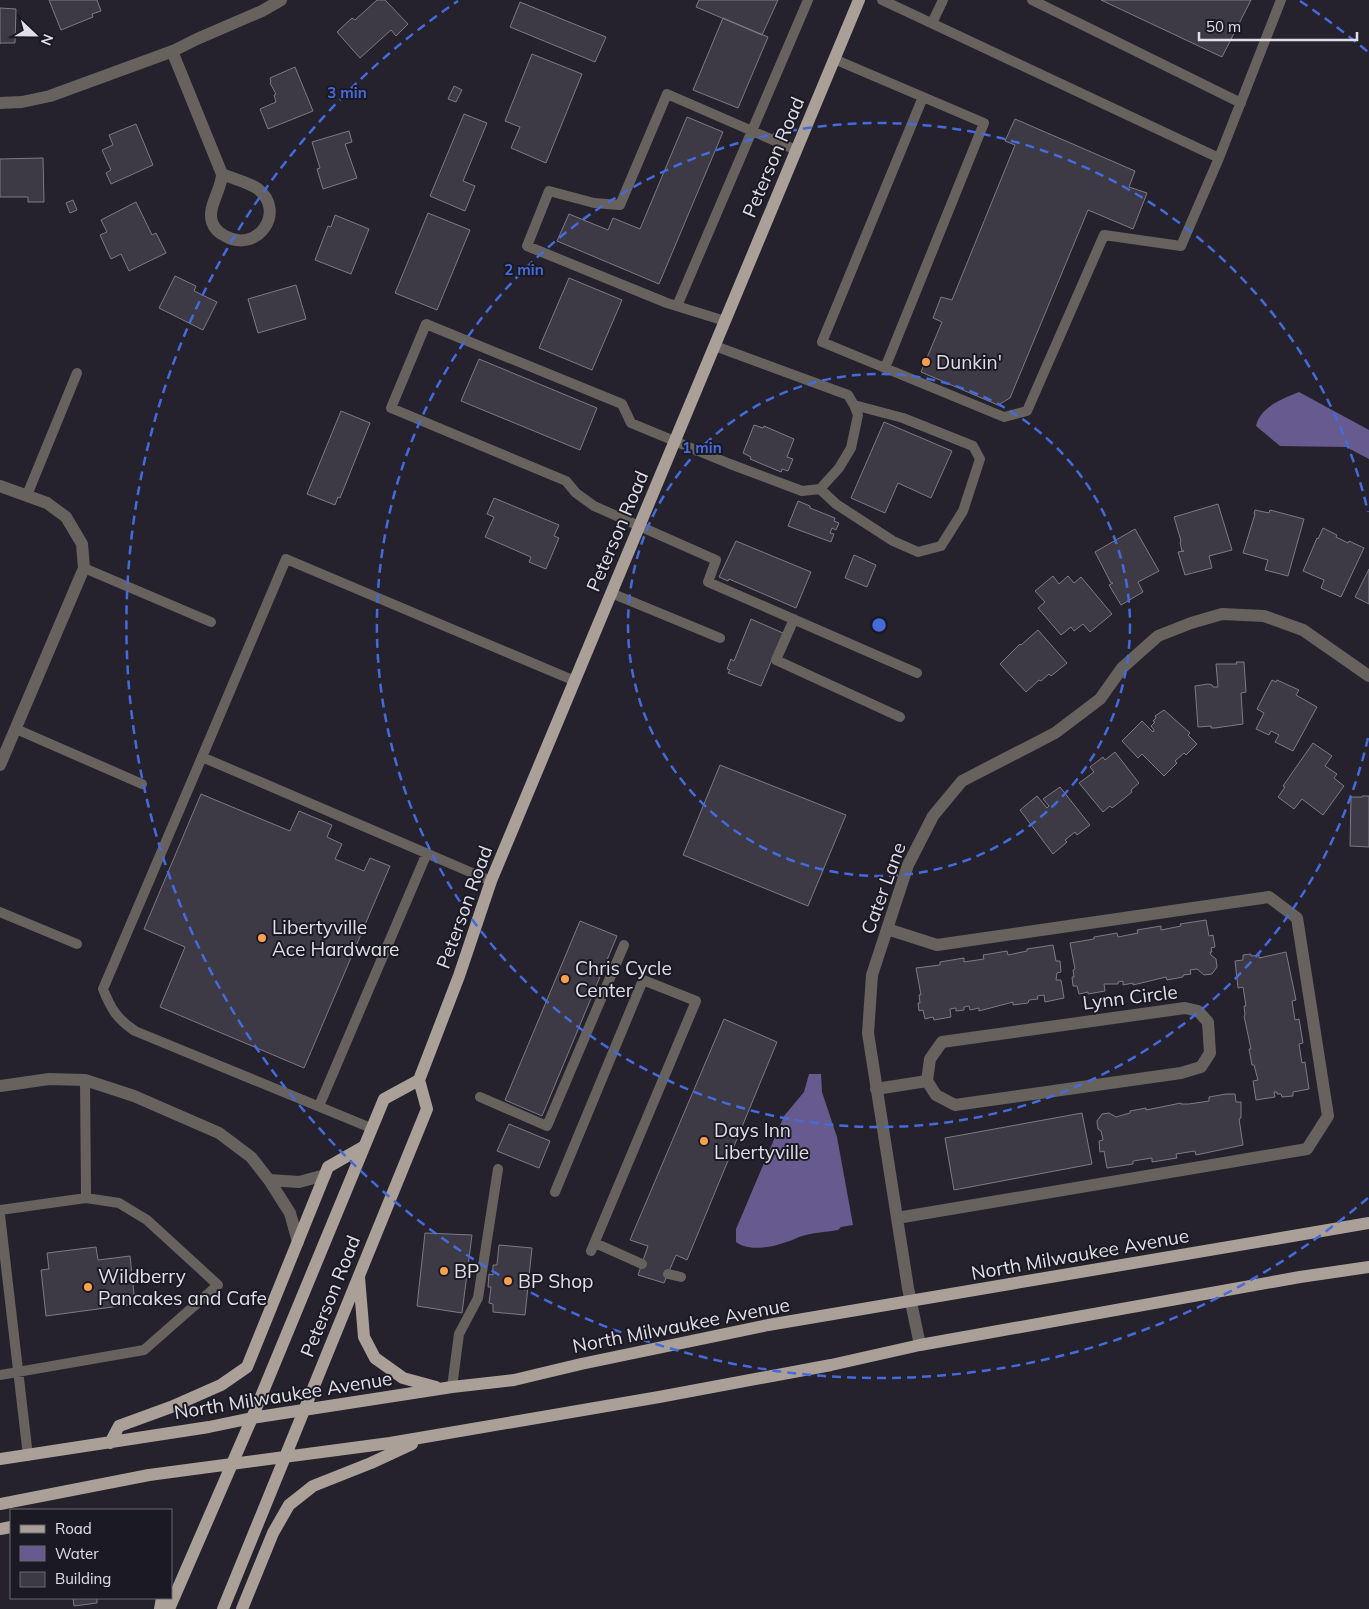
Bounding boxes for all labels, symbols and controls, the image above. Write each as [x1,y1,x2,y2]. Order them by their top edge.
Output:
north arrow [10,10,60,60]
scale bar [1199,10,1356,42]
text: 50 m [1206,17,1241,36]
text: N [37,32,57,48]
text: 3 min [327,83,367,102]
street label: Peterson Road [737,93,809,221]
text: 2 min [504,260,544,279]
place label: Dunkin' [936,350,1002,374]
marker: Dunkin' [920,356,932,368]
text: 1 min [682,438,722,457]
street label: Peterson Road [581,467,653,595]
centre of rings [870,616,888,634]
street label: Cater Lane [855,839,911,937]
street label: Peterson Road [431,842,497,972]
place label: Libertyville Ace Hardware [272,915,399,961]
marker: Libertyville Ace Hardware [256,932,268,944]
place label: Chris Cycle Center [575,956,672,1002]
marker: Chris Cycle Center [559,973,571,985]
street label: Lynn Circle [1081,979,1179,1015]
place label: Days Inn Libertyville [714,1118,809,1164]
marker: Days Inn Libertyville [698,1135,710,1147]
street label: North Milwaukee Avenue [969,1223,1191,1285]
street label: Peterson Road [295,1232,365,1360]
place label: BP [454,1259,479,1283]
place label: Wildberry Pancakes and Cafe [98,1264,267,1310]
marker: BP [438,1265,450,1277]
place label: BP Shop [518,1269,593,1293]
marker: BP Shop [502,1275,514,1287]
marker: Wildberry Pancakes and Cafe [82,1281,94,1293]
street label: North Milwaukee Avenue [570,1292,792,1358]
street label: North Milwaukee Avenue [172,1366,394,1424]
legend [10,1509,172,1599]
text: Road [55,1519,92,1538]
text: Water [55,1544,99,1563]
text: Building [55,1569,111,1588]

